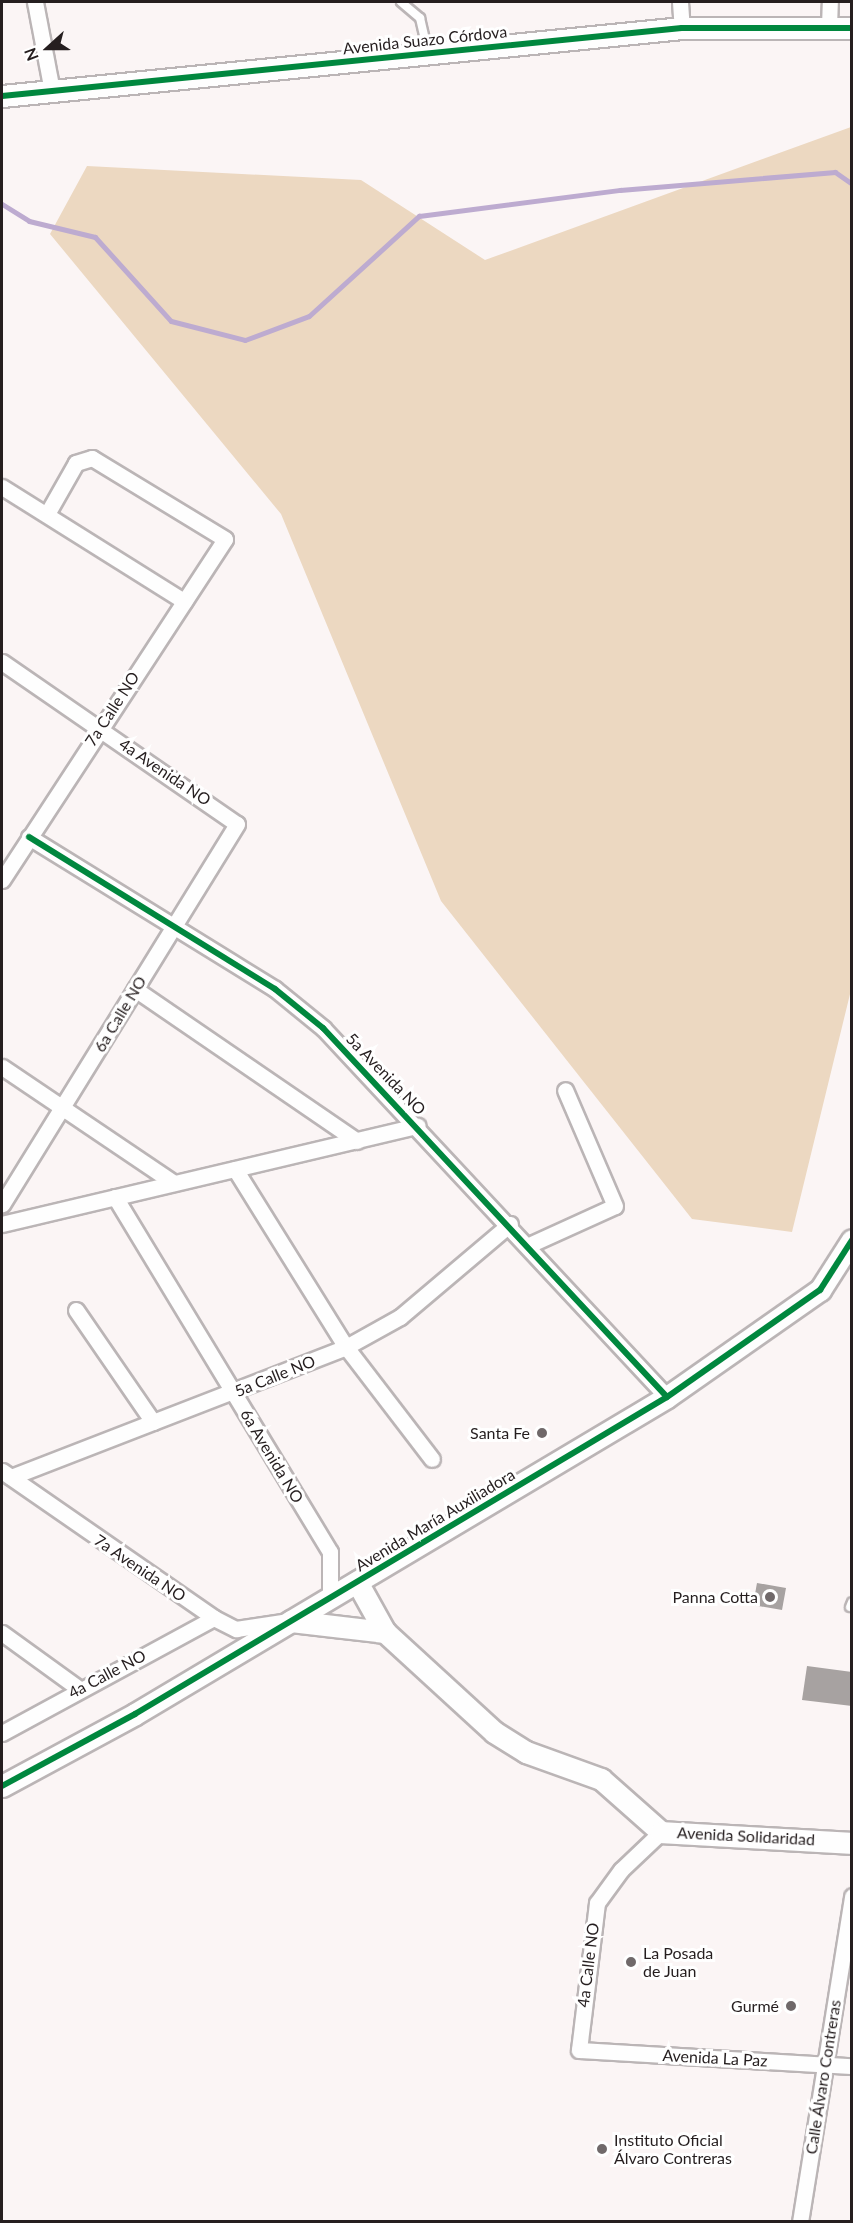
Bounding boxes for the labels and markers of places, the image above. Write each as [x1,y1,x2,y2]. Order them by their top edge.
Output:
place label: Santa Fe [470,1423,530,1443]
marker: Santa Fe [535,1426,549,1440]
place label: Panna Cotta [672,1587,758,1607]
marker: Panna Cotta [763,1590,777,1604]
place label: La Posada de Juan [643,1943,713,1981]
marker: La Posada de Juan [624,1955,638,1969]
place label: Gurmé [731,1996,779,2016]
marker: Gurmé [784,1999,798,2013]
place label: Instituto Oficial Álvaro Contreras [614,2130,732,2168]
marker: Instituto Oficial Álvaro Contreras [595,2142,609,2156]

